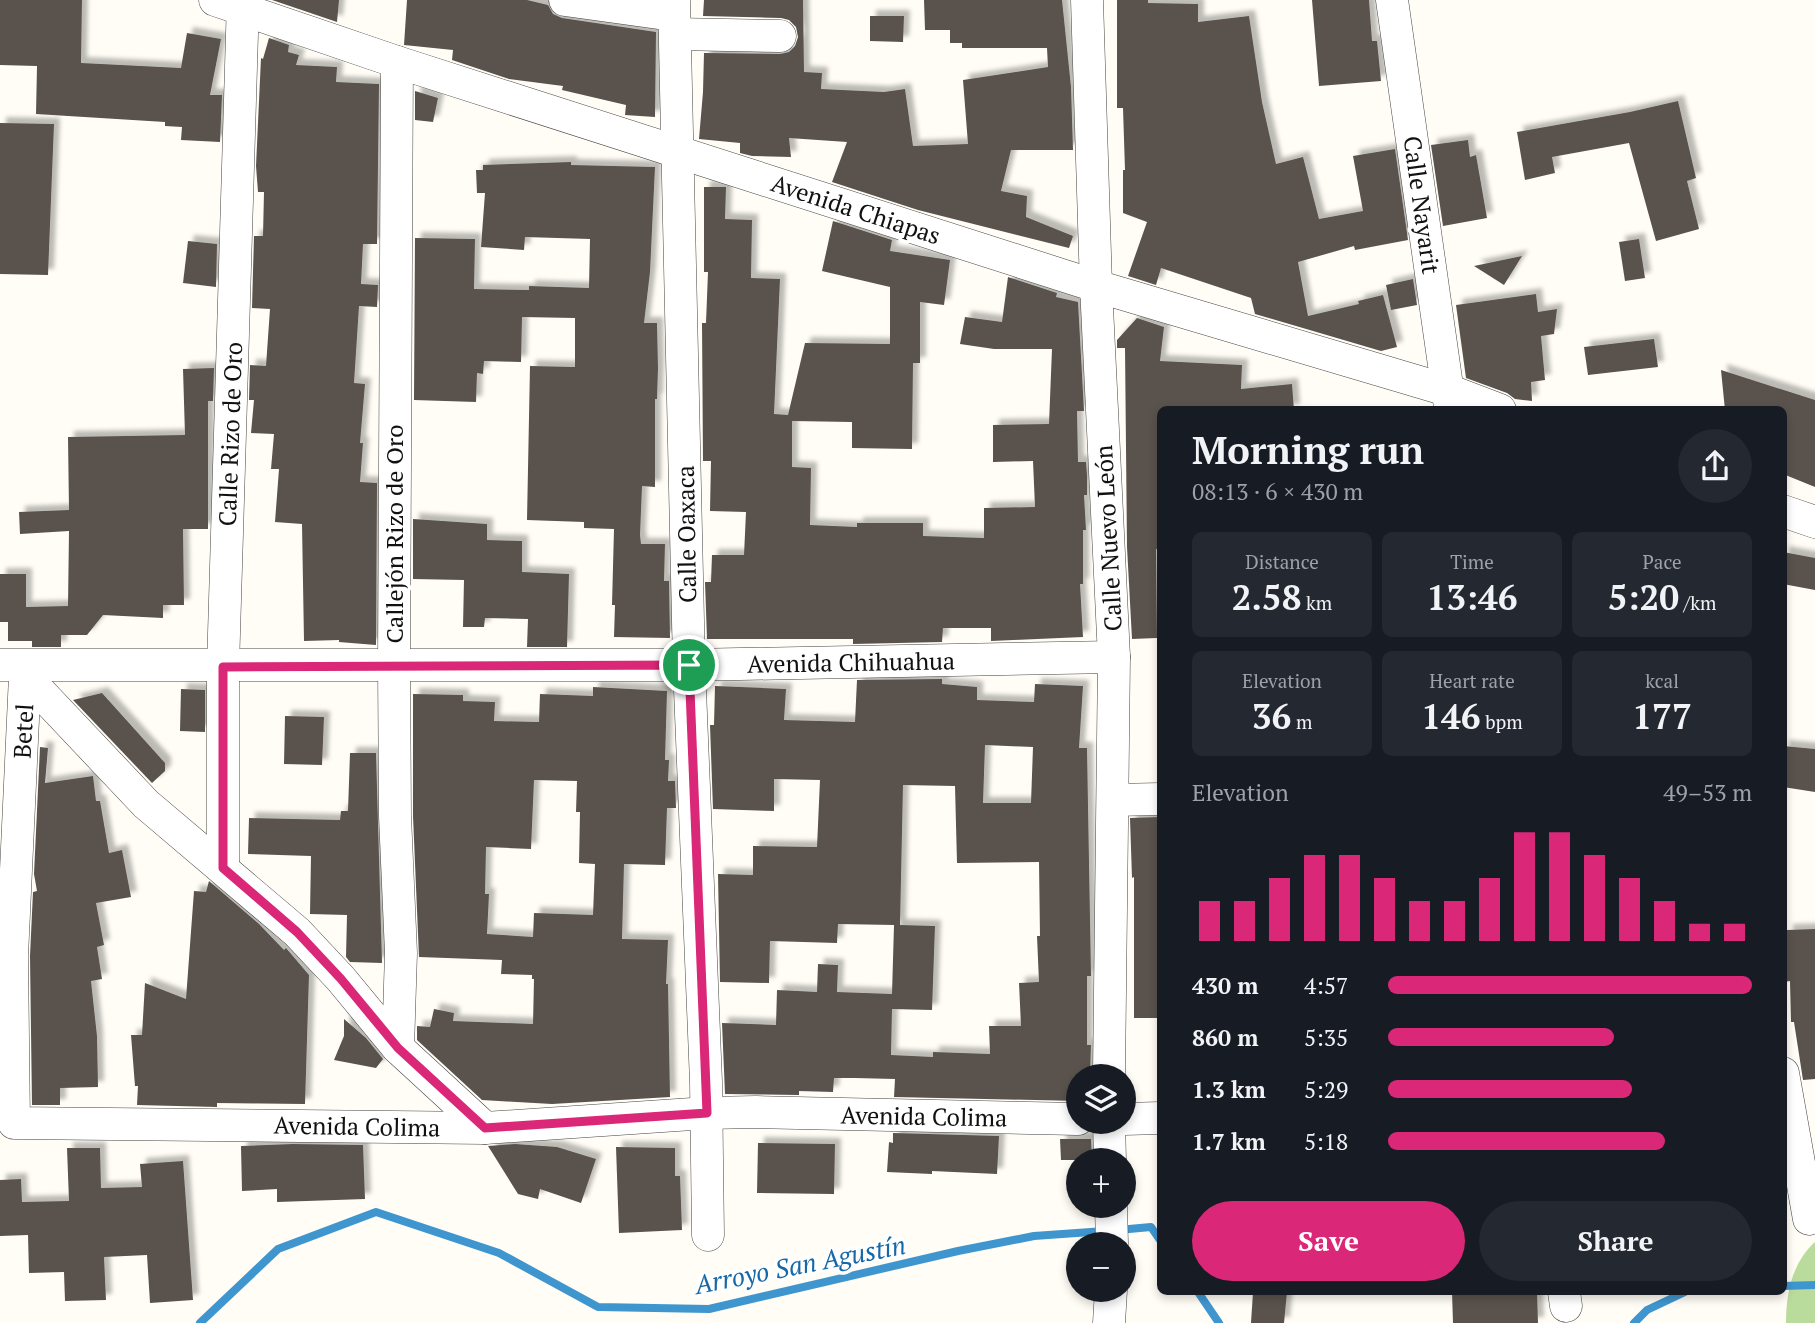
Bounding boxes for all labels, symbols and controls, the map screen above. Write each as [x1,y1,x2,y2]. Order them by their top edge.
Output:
street label: Calle Nayarit [1396,134,1448,276]
street label: Avenida Chiapas [767,167,945,251]
street label: Calle Rizo de Oro [211,341,249,527]
street label: Callejón Rizo de Oro [378,425,410,643]
text: Morning run [1192,425,1424,475]
button: share [1678,429,1752,503]
street label: Calle Nuevo León [1087,444,1129,632]
street label: Calle Oaxaca [669,465,703,603]
text: 08:13 · 6 × 430 m [1192,476,1363,507]
text: Distance [1245,549,1319,574]
text: Time [1450,549,1494,574]
text: Pace [1643,549,1681,574]
text: 2.58 [1232,574,1301,620]
text: 13:46 [1426,574,1518,620]
text: 5:20 [1608,574,1679,620]
text: km [1301,590,1332,615]
text: /km [1679,590,1716,615]
pin [659,635,719,695]
street label: Avenida Chihuahua [747,644,955,680]
icon: arrive [670,646,708,684]
text: Elevation [1242,668,1322,693]
text: Heart rate [1429,668,1515,693]
text: kcal [1645,668,1679,693]
text: 36 [1252,693,1291,739]
text: 146 [1421,693,1481,739]
text: 177 [1632,693,1692,739]
street label: Betel [6,703,40,759]
text: m [1291,709,1312,734]
text: bpm [1481,709,1523,734]
text: Elevation [1192,777,1289,808]
text: 49–53 m [1663,777,1752,808]
text: 430 m [1192,970,1258,1001]
text: 4:57 [1304,970,1348,1001]
text: 860 m [1192,1022,1258,1053]
text: 5:35 [1304,1022,1348,1053]
map controls [1066,1064,1136,1302]
button: layers [1066,1064,1136,1134]
text: 1.3 km [1192,1074,1266,1105]
text: 5:29 [1304,1074,1348,1105]
street label: Avenida Colima [840,1099,1008,1133]
street label: Avenida Colima [273,1109,441,1143]
text: 1.7 km [1192,1126,1266,1157]
text: 5:18 [1304,1126,1348,1157]
button: + [1066,1148,1136,1218]
button: Save [1192,1201,1465,1281]
button: Share [1479,1201,1752,1281]
water label: Arroyo San Agustín [690,1227,908,1301]
button: − [1066,1232,1136,1302]

